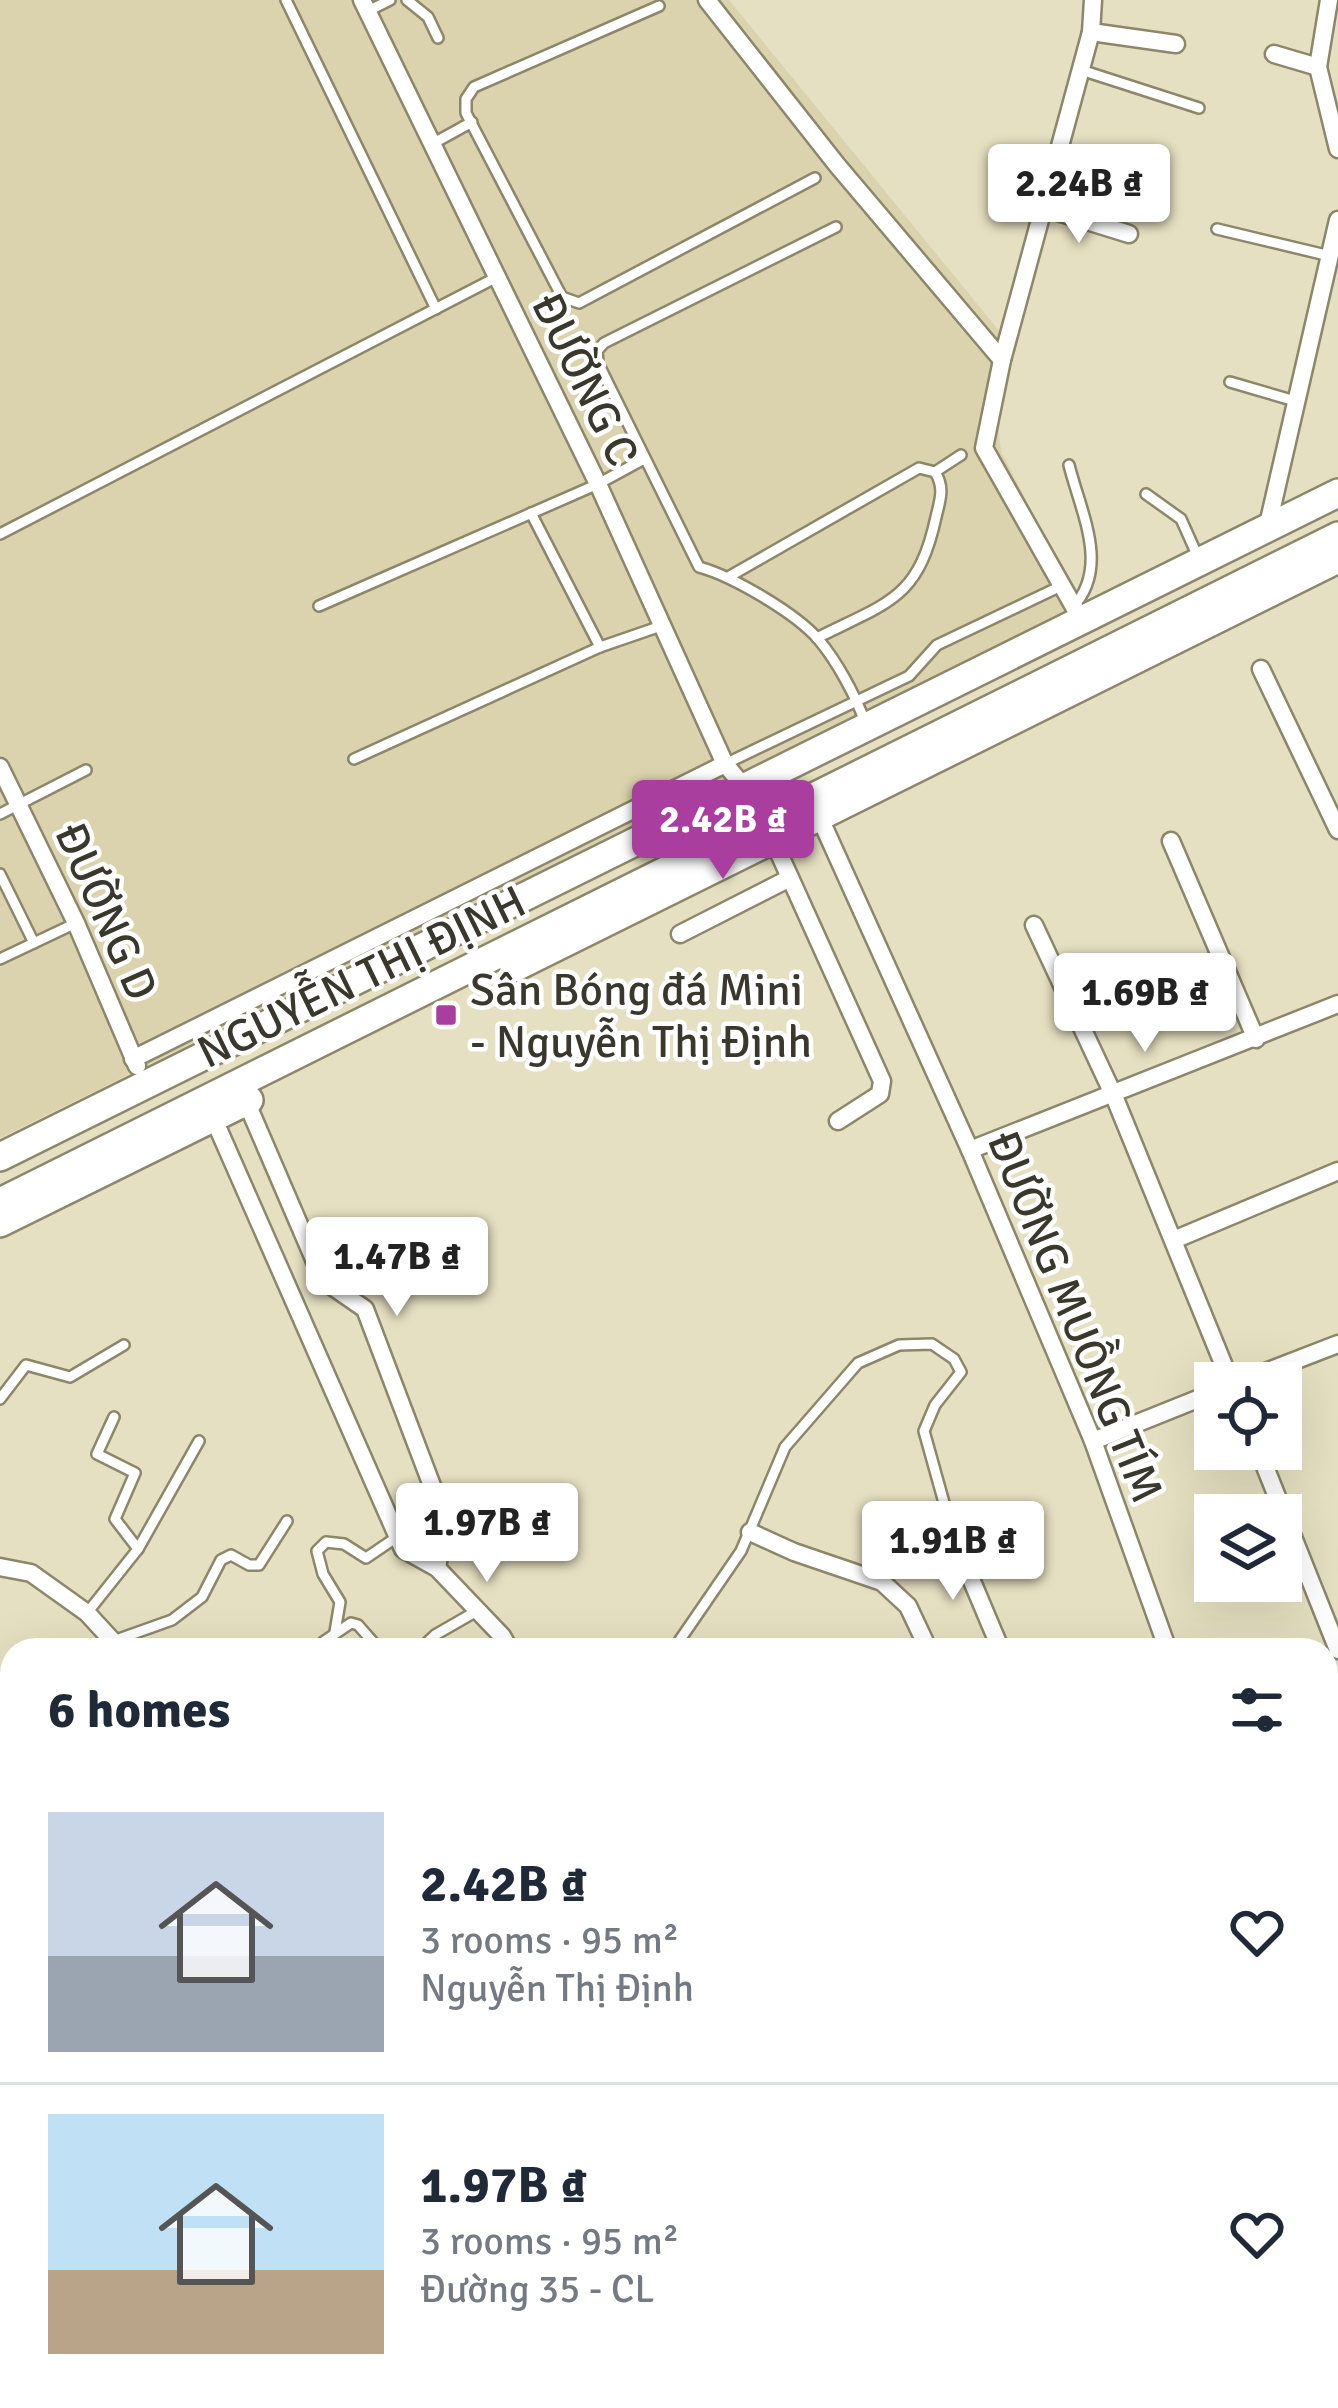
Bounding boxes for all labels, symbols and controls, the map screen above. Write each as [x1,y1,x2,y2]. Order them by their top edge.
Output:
pin: 2.24B ₫ [968,144,1190,246]
text: 2.24B ₫ [1015,159,1143,207]
street label: ĐƯỜNG C [519,284,650,475]
pin: 2.42B ₫ [612,780,834,882]
text: 2.42B ₫ [659,795,787,843]
street label: ĐƯỜNG D [42,815,169,1009]
street label: NGUYỄN THỊ ĐỊNH [186,869,535,1080]
pin: 1.69B ₫ [1034,953,1256,1055]
place label: Sân Bóng đá Mini - Nguyễn Thị Định [470,963,812,1070]
text: 1.69B ₫ [1081,968,1209,1016]
marker: Sân Bóng đá Mini - Nguyễn Thị Định [433,1002,459,1028]
street label: ĐƯỜNG MUỒNG TÍM [975,1120,1181,1510]
pin: 1.47B ₫ [286,1217,508,1319]
text: 1.47B ₫ [333,1232,461,1280]
map controls [1194,1362,1302,1602]
button: locate [1194,1362,1302,1470]
pin: 1.97B ₫ [376,1483,598,1585]
button: layers [1194,1494,1302,1602]
text: 1.97B ₫ [423,1498,551,1546]
pin: 1.91B ₫ [842,1501,1064,1603]
text: 1.91B ₫ [889,1516,1017,1564]
icon: filters [1224,1677,1290,1743]
text: 6 homes [48,1679,230,1742]
text: 2.42B ₫ [420,1853,587,1916]
icon: home [144,1860,288,2004]
icon: heart [1224,1899,1290,1965]
text: 3 rooms · 95 m² [420,1916,679,1964]
text: Nguyễn Thị Định [420,1964,694,2012]
text: 1.97B ₫ [420,2154,587,2217]
icon: home [144,2162,288,2306]
icon: heart [1224,2201,1290,2267]
text: 3 rooms · 95 m² [420,2217,679,2265]
text: Đường 35 - CL [420,2265,655,2313]

